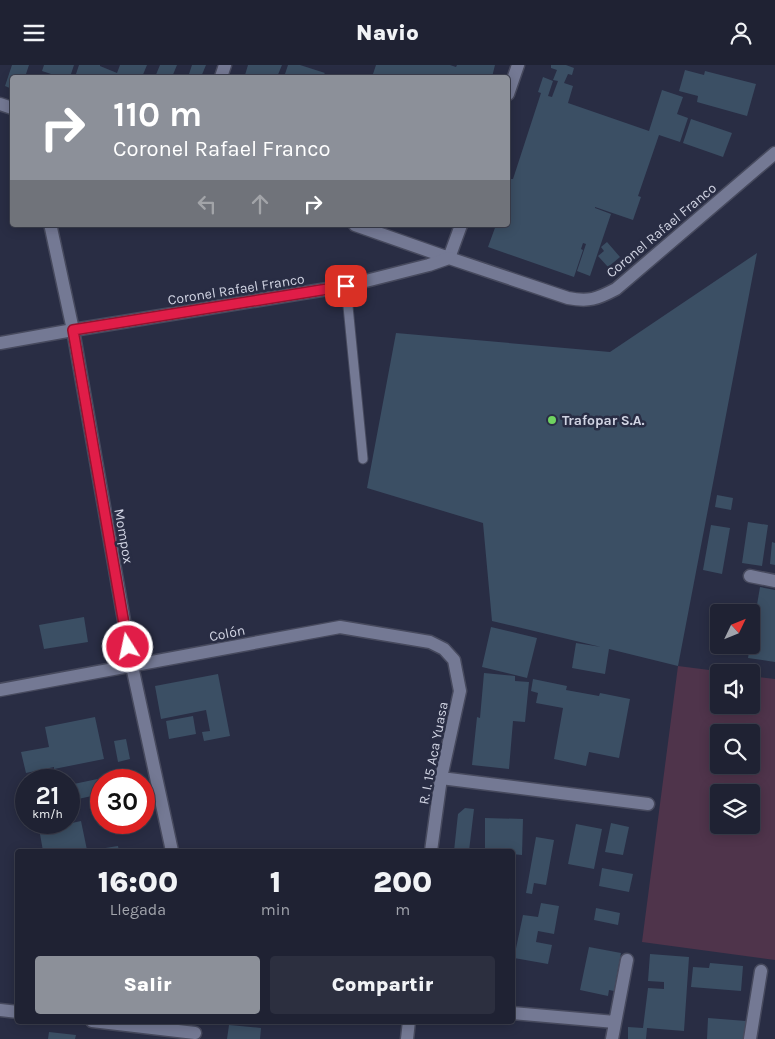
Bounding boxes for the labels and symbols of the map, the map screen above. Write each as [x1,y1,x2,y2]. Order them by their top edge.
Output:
street label: Coronel Rafael Franco [603,179,720,281]
pin [325,265,367,307]
street label: Coronel Rafael Franco [166,270,306,309]
place label: Trafopar S.A. [562,412,644,429]
marker: Trafopar S.A. [546,414,558,426]
street label: Mompox [110,507,137,565]
north arrow [710,604,760,654]
position arrow [101,620,153,672]
street label: Colón [208,622,247,645]
street label: R. I. 15 Aca Yuasa [415,700,452,806]
speed limit sign: 30 [90,769,155,834]

